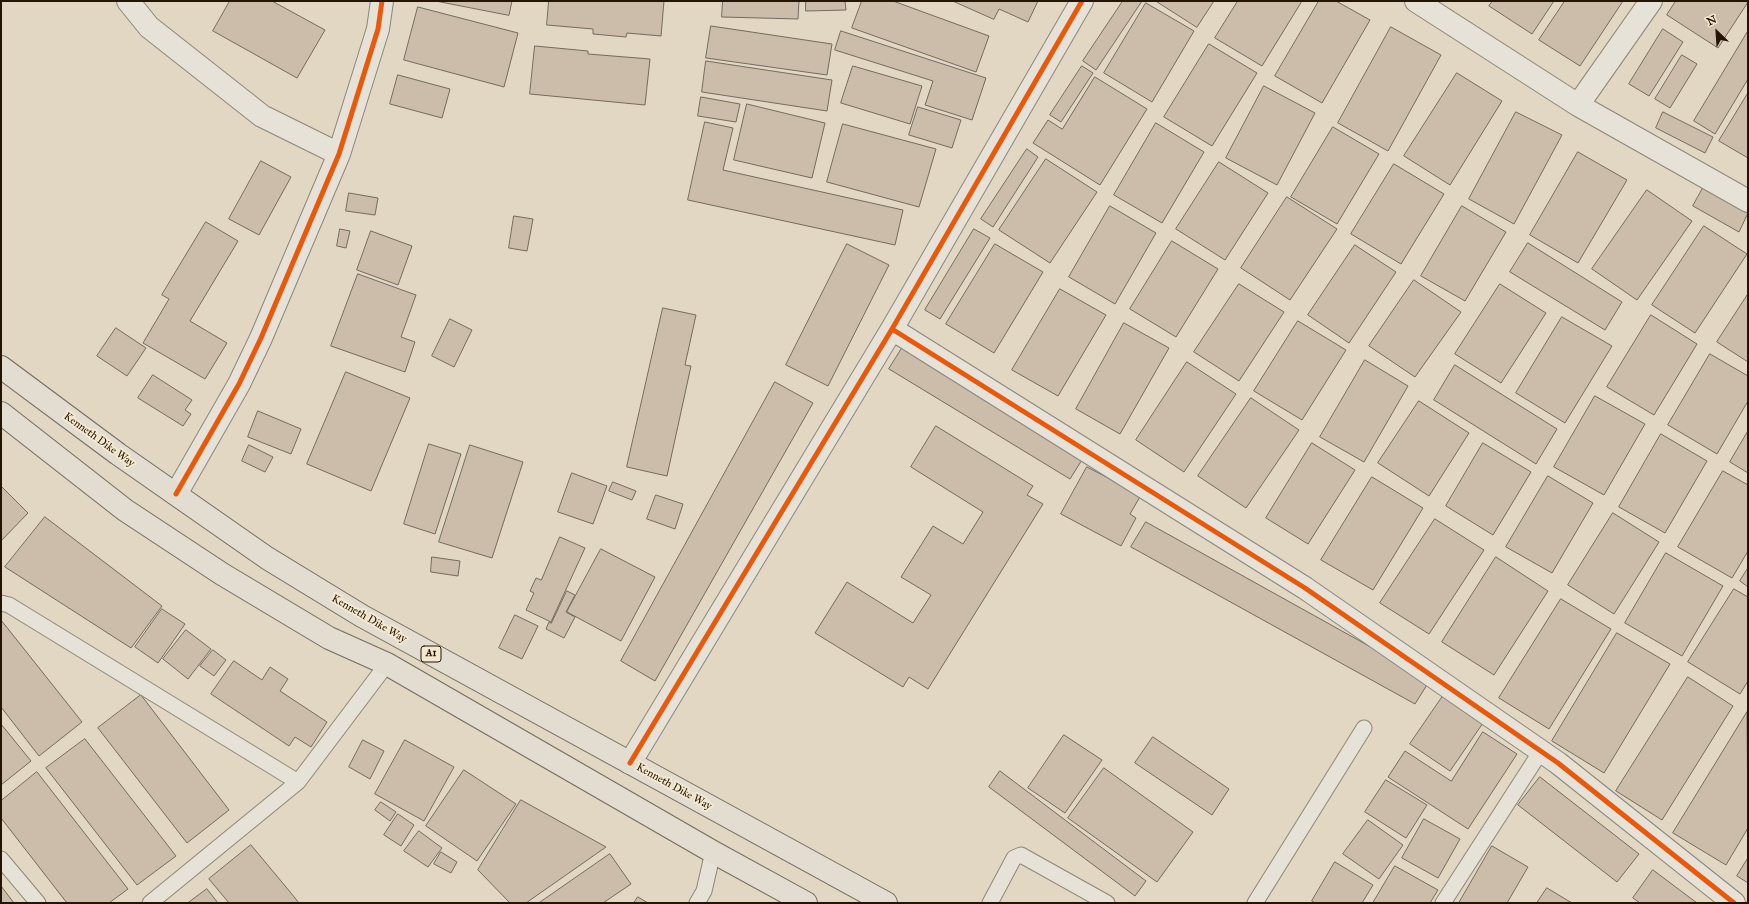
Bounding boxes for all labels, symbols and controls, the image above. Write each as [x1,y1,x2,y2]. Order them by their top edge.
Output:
north arrow [1697,12,1737,52]
text: N [1705,13,1719,29]
street label: Kenneth Dike Way [61,410,137,470]
street label: Kenneth Dike Way [329,592,409,646]
road number: A1 [421,646,441,662]
street label: Kenneth Dike Way [634,761,714,813]

